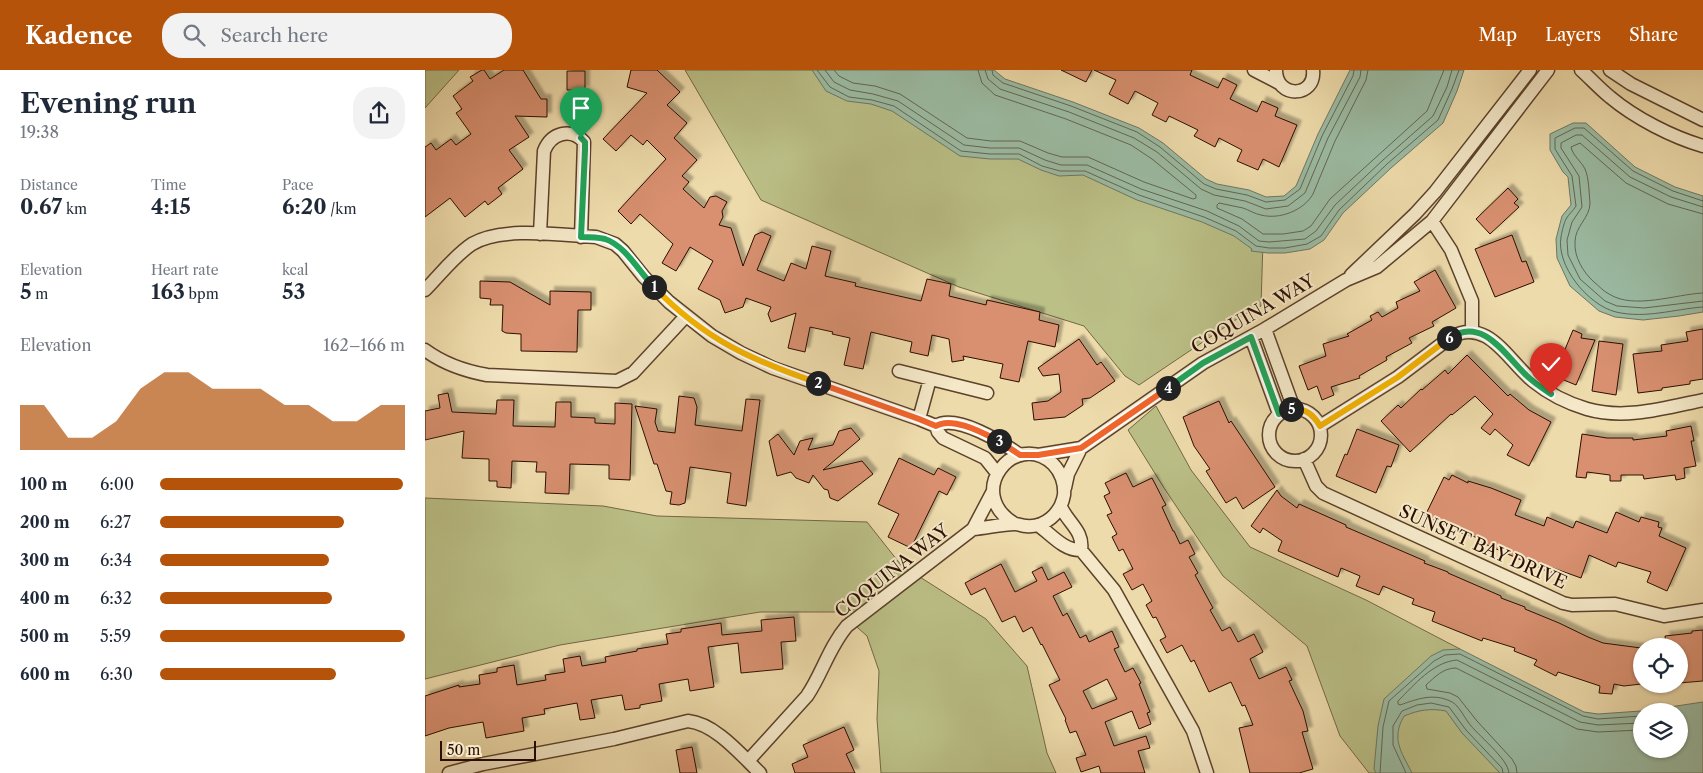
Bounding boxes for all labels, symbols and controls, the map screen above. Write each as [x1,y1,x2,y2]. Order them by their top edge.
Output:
search box [162,13,512,58]
text: Kadence [25,21,132,50]
icon: search [180,21,208,49]
text: Search here [220,24,328,47]
text: Map [1479,24,1517,46]
text: Layers [1545,24,1601,46]
text: Share [1629,24,1678,46]
text: Evening run [20,86,196,120]
button: share [353,87,405,139]
pin [560,87,602,138]
icon: arrive [567,94,595,122]
text: 19:38 [20,122,59,142]
text: Distance [20,176,78,194]
text: Time [151,176,186,194]
text: Pace [282,176,314,194]
text: 0.67 [20,194,62,219]
text: 4:15 [151,194,191,219]
text: 6:20 [282,194,327,219]
text: km [62,200,87,218]
text: /km [327,200,356,218]
text: Elevation [20,261,83,279]
text: Heart rate [151,261,218,279]
text: kcal [282,261,308,279]
street label: COQUINA WAY [1187,269,1320,358]
pin: 1 [641,274,667,300]
text: 1 [651,278,658,296]
text: 5 [20,279,32,304]
text: 163 [151,279,185,304]
text: 53 [282,279,305,304]
text: m [32,285,48,303]
text: bpm [185,285,219,303]
pin: 6 [1437,326,1461,350]
text: 6 [1445,329,1454,347]
text: Elevation [20,335,91,355]
text: 162–166 m [323,335,405,355]
pin [1530,343,1572,394]
icon: check [1537,350,1565,378]
pin: 2 [805,370,831,396]
text: 2 [814,374,823,392]
pin: 4 [1155,376,1181,400]
text: 4 [1164,379,1173,397]
pin: 5 [1279,396,1303,422]
text: 5 [1288,400,1295,418]
pin: 3 [987,428,1011,454]
text: 3 [996,432,1003,450]
text: 100 m [20,474,67,494]
text: 6:00 [100,474,134,494]
street label: SUNSET BAY DRIVE [1396,500,1570,594]
text: 200 m [20,512,70,532]
text: 6:27 [100,512,131,532]
street label: COQUINA WAY [830,519,955,622]
text: 300 m [20,550,69,570]
text: 6:34 [100,550,132,570]
text: 400 m [20,588,70,608]
text: 6:32 [100,588,132,608]
text: 500 m [20,626,69,646]
text: 5:59 [100,626,131,646]
map controls [1633,638,1688,758]
button: locate [1633,638,1688,693]
text: 600 m [20,664,70,684]
text: 6:30 [100,664,133,684]
button: layers [1633,703,1688,758]
scale bar [440,738,536,761]
text: 50 m [447,741,480,759]

